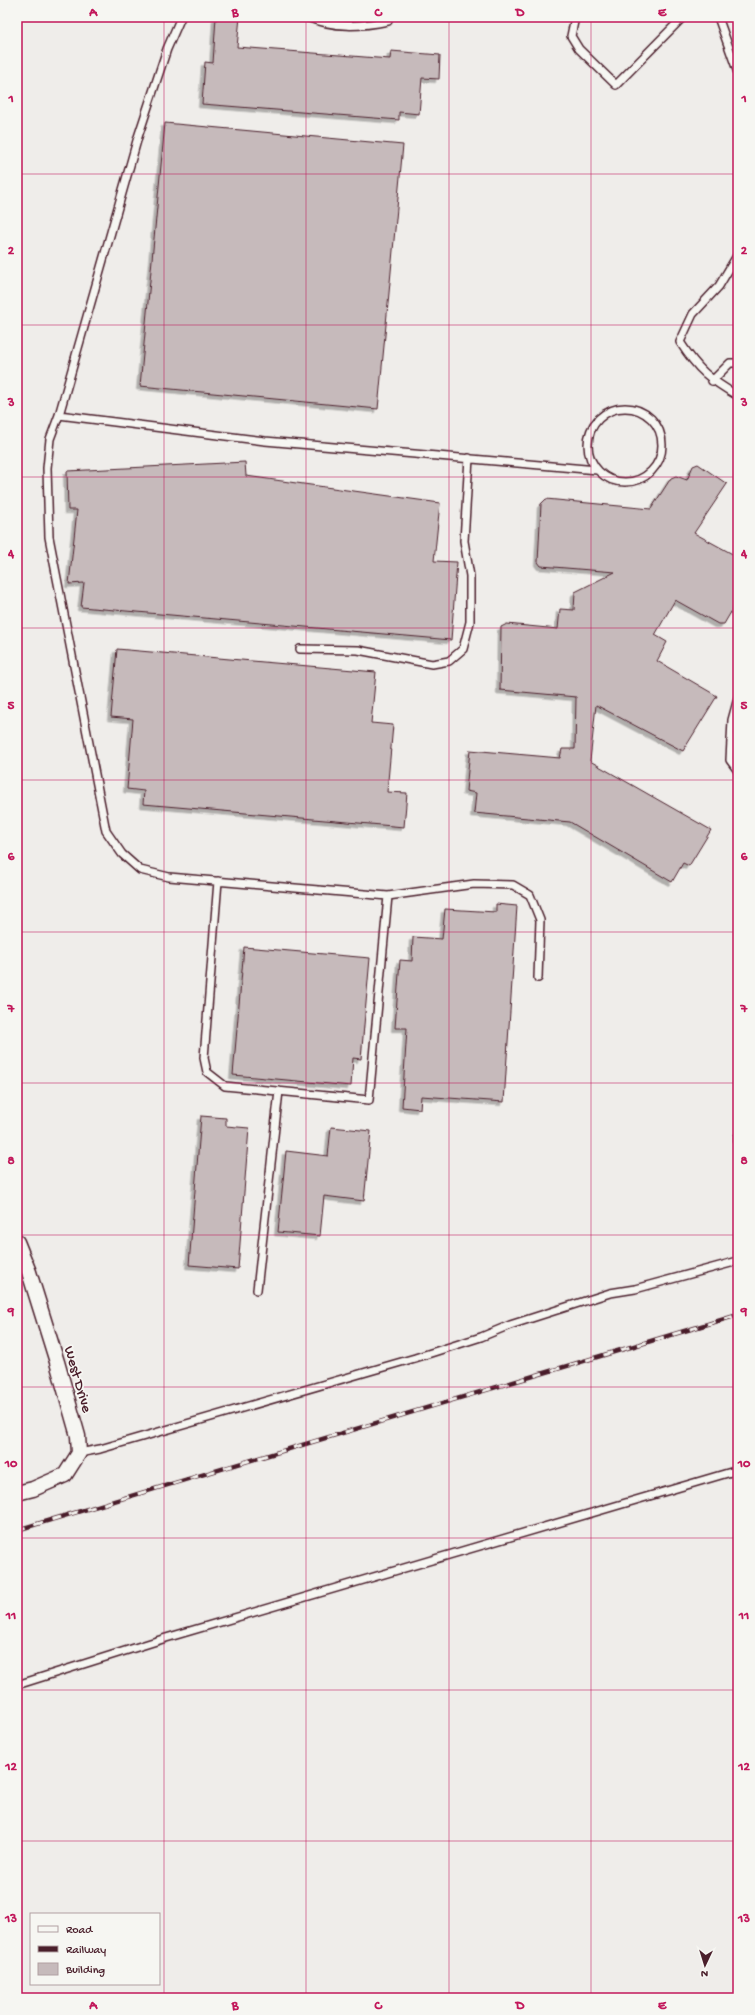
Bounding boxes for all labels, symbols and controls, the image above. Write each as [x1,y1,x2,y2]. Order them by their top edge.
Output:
text: A [88,6,98,21]
text: B [231,6,240,21]
text: C [373,6,383,21]
text: D [515,6,525,21]
text: E [658,6,667,21]
text: 1 [7,92,14,107]
text: 1 [740,92,747,107]
text: 2 [8,244,15,259]
text: 2 [741,244,748,259]
text: 3 [7,396,15,411]
text: 3 [740,396,748,411]
text: 4 [7,547,15,562]
text: 4 [740,547,748,562]
text: 5 [8,699,15,714]
text: 5 [741,699,748,714]
text: 6 [8,850,15,865]
text: 6 [741,850,748,865]
text: 7 [7,1002,16,1017]
text: 7 [740,1002,749,1017]
text: 8 [7,1154,15,1169]
text: 8 [740,1154,748,1169]
text: 9 [7,1305,15,1320]
text: 9 [740,1305,748,1320]
street label: West Drive [59,1344,95,1415]
text: 10 [4,1457,18,1472]
text: 10 [737,1457,751,1472]
text: 11 [5,1609,16,1624]
text: 11 [738,1609,749,1624]
text: 12 [4,1760,17,1775]
text: 12 [737,1760,750,1775]
text: 13 [4,1912,17,1927]
text: 13 [737,1912,750,1927]
legend [30,1913,160,1985]
text: Road [66,1924,93,1938]
text: Railway [66,1944,106,1958]
north arrow [685,1945,725,1985]
text: Building [65,1964,105,1978]
text: N [700,1967,708,1979]
text: A [88,1999,98,2014]
text: B [231,1999,240,2014]
text: C [373,1999,383,2014]
text: D [515,1999,525,2014]
text: E [658,1999,667,2014]

